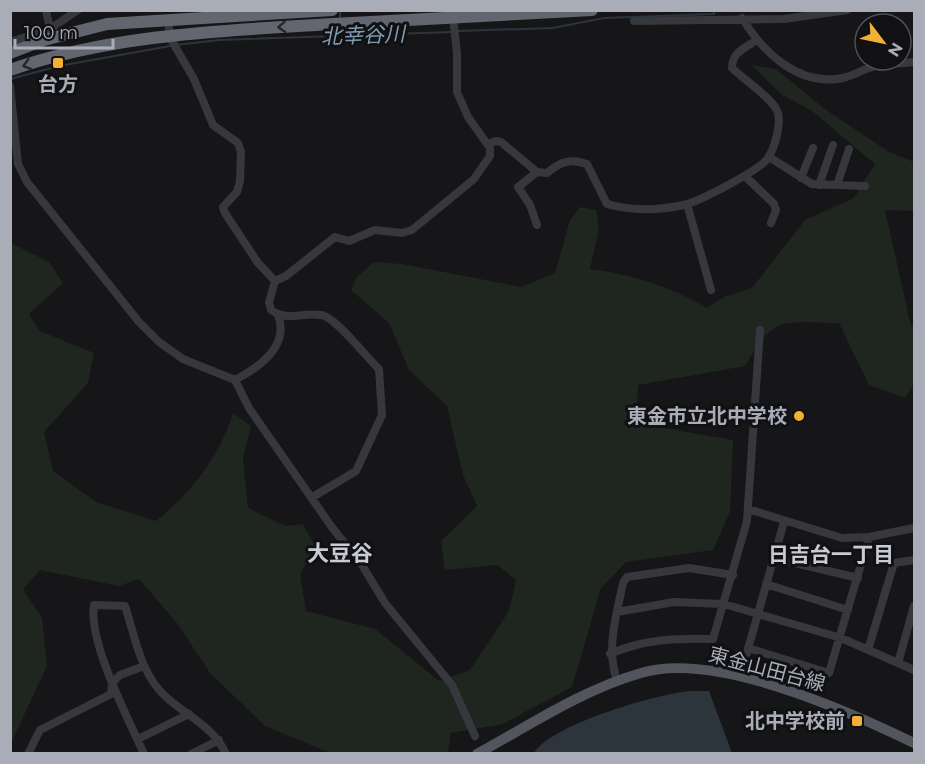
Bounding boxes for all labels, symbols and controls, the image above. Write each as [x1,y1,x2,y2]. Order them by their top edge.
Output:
scale bar [15,12,112,50]
north arrow [853,12,913,72]
one-way arrow [277,21,286,34]
water label: 北幸谷川 [321,21,407,49]
text: 100 m [24,22,78,44]
text: N [884,39,907,60]
marker: 台方 [51,56,65,70]
one-way arrow [22,58,33,70]
place label: 台方 [38,72,78,96]
place label: 東金市立北中学校 [627,404,787,428]
marker: 東金市立北中学校 [792,409,806,423]
district label: 大豆谷 [307,540,373,567]
district label: 日吉台一丁目 [768,542,894,567]
street label: 東金山田台線 [706,642,828,696]
place label: 北中学校前 [745,709,845,733]
marker: 北中学校前 [850,714,864,728]

